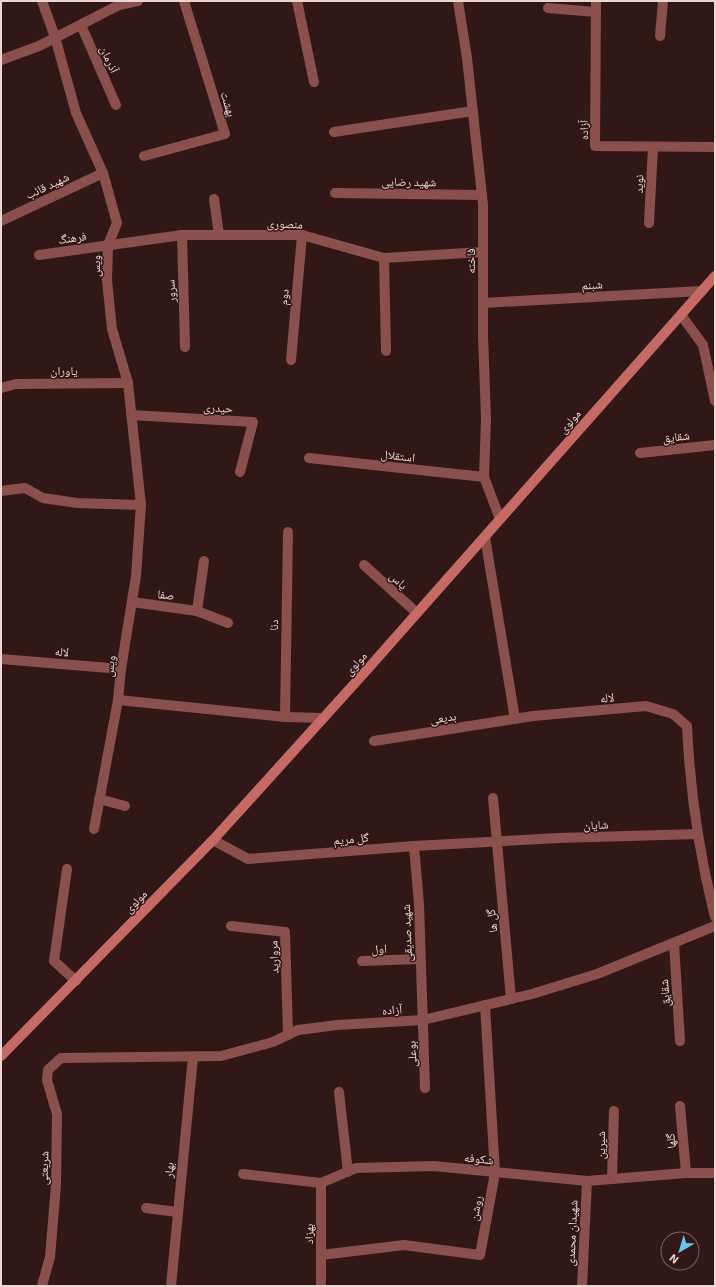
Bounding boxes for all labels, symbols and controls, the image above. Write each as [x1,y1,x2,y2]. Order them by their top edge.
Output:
street label: آذرمان [97,43,122,76]
street label: بهشت [217,90,239,119]
street label: آزاده [576,119,590,140]
street label: شهید قائب [23,169,72,202]
street label: شهید رضایی [382,174,437,190]
street label: نوید [631,174,647,194]
street label: منصوری [267,215,303,232]
street label: فرهنگ [57,228,87,246]
street label: فاخته [463,248,477,274]
street label: ویس [88,255,103,277]
street label: شبنم [581,276,603,294]
street label: سرور [163,279,177,304]
street label: دوم [275,288,293,306]
street label: یاوران [50,363,78,378]
street label: حیدری [203,399,234,416]
street label: مولوی [555,406,584,436]
street label: شقایق [662,427,691,446]
street label: استقلال [380,446,416,465]
street label: یاس [386,568,411,593]
street label: صفا [157,586,175,602]
street label: دنا [266,619,280,631]
street label: لاله [54,643,70,659]
street label: مولوی [341,648,370,678]
street label: ویس [101,654,119,678]
street label: لاله [599,689,615,705]
street label: بدیعی [429,708,457,727]
street label: شایان [583,817,609,833]
street label: گل مریم [333,829,369,849]
street label: مولوی [121,887,150,916]
street label: شهید صدیقی [398,904,415,962]
street label: گل ها [483,908,500,934]
street label: مروارید [265,940,282,974]
street label: اول [371,941,387,956]
street label: شقایق [656,979,673,1007]
street label: آزاده [381,1001,404,1017]
street label: بوعلی [404,1041,420,1067]
street label: شیرین [593,1131,608,1159]
street label: گلها [662,1133,679,1149]
street label: شکوفه [464,1149,494,1167]
street label: شریعتی [35,1150,52,1185]
street label: بهار [160,1162,177,1180]
street label: روشن [466,1194,485,1222]
street label: شهیدان محمدی [562,1199,581,1267]
street label: بهزاد [301,1224,316,1244]
north arrow [660,1231,700,1271]
text: N [666,1252,681,1267]

